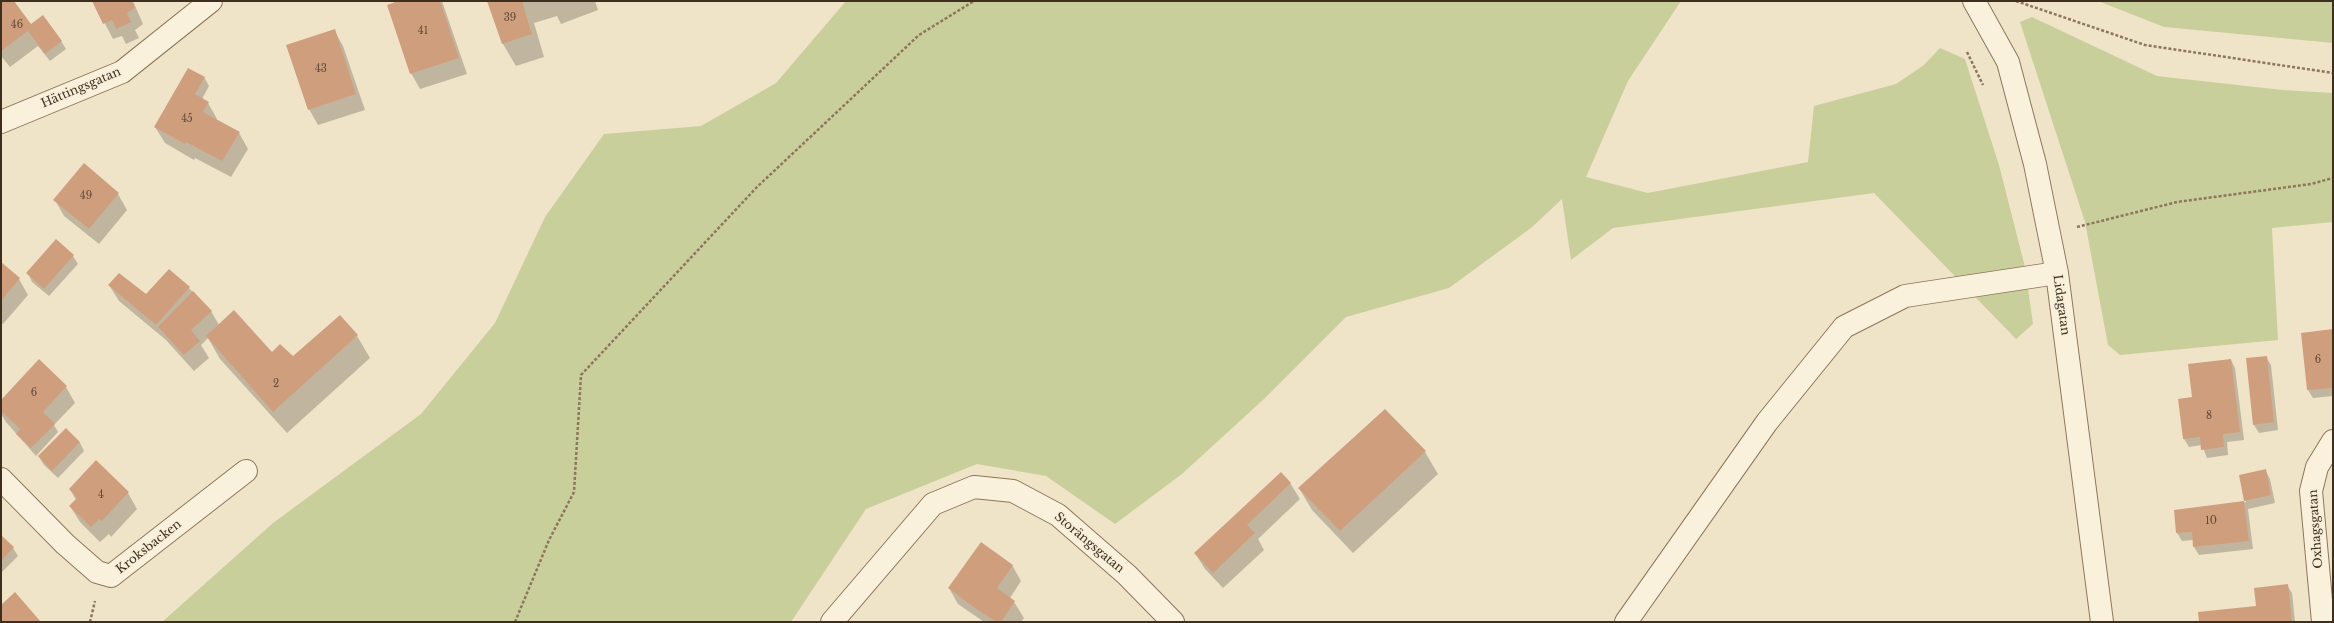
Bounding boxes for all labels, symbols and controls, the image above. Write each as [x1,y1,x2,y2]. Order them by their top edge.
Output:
house number: 39 [504,12,516,24]
house number: 46 [11,19,23,31]
house number: 41 [418,25,428,37]
house number: 43 [315,63,327,75]
street label: Hättingsgatan [39,65,123,111]
house number: 45 [181,113,193,125]
house number: 49 [80,190,92,202]
street label: Lidagatan [2050,274,2072,336]
house number: 6 [2315,354,2321,366]
house number: 2 [273,378,279,390]
house number: 6 [31,387,37,399]
house number: 8 [2206,410,2212,422]
house number: 4 [98,489,104,501]
street label: Oxhagsgatan [2306,489,2326,569]
street label: Storängsgatan [1051,510,1127,576]
house number: 10 [2205,515,2217,527]
street label: Kroksbacken [114,517,184,577]

